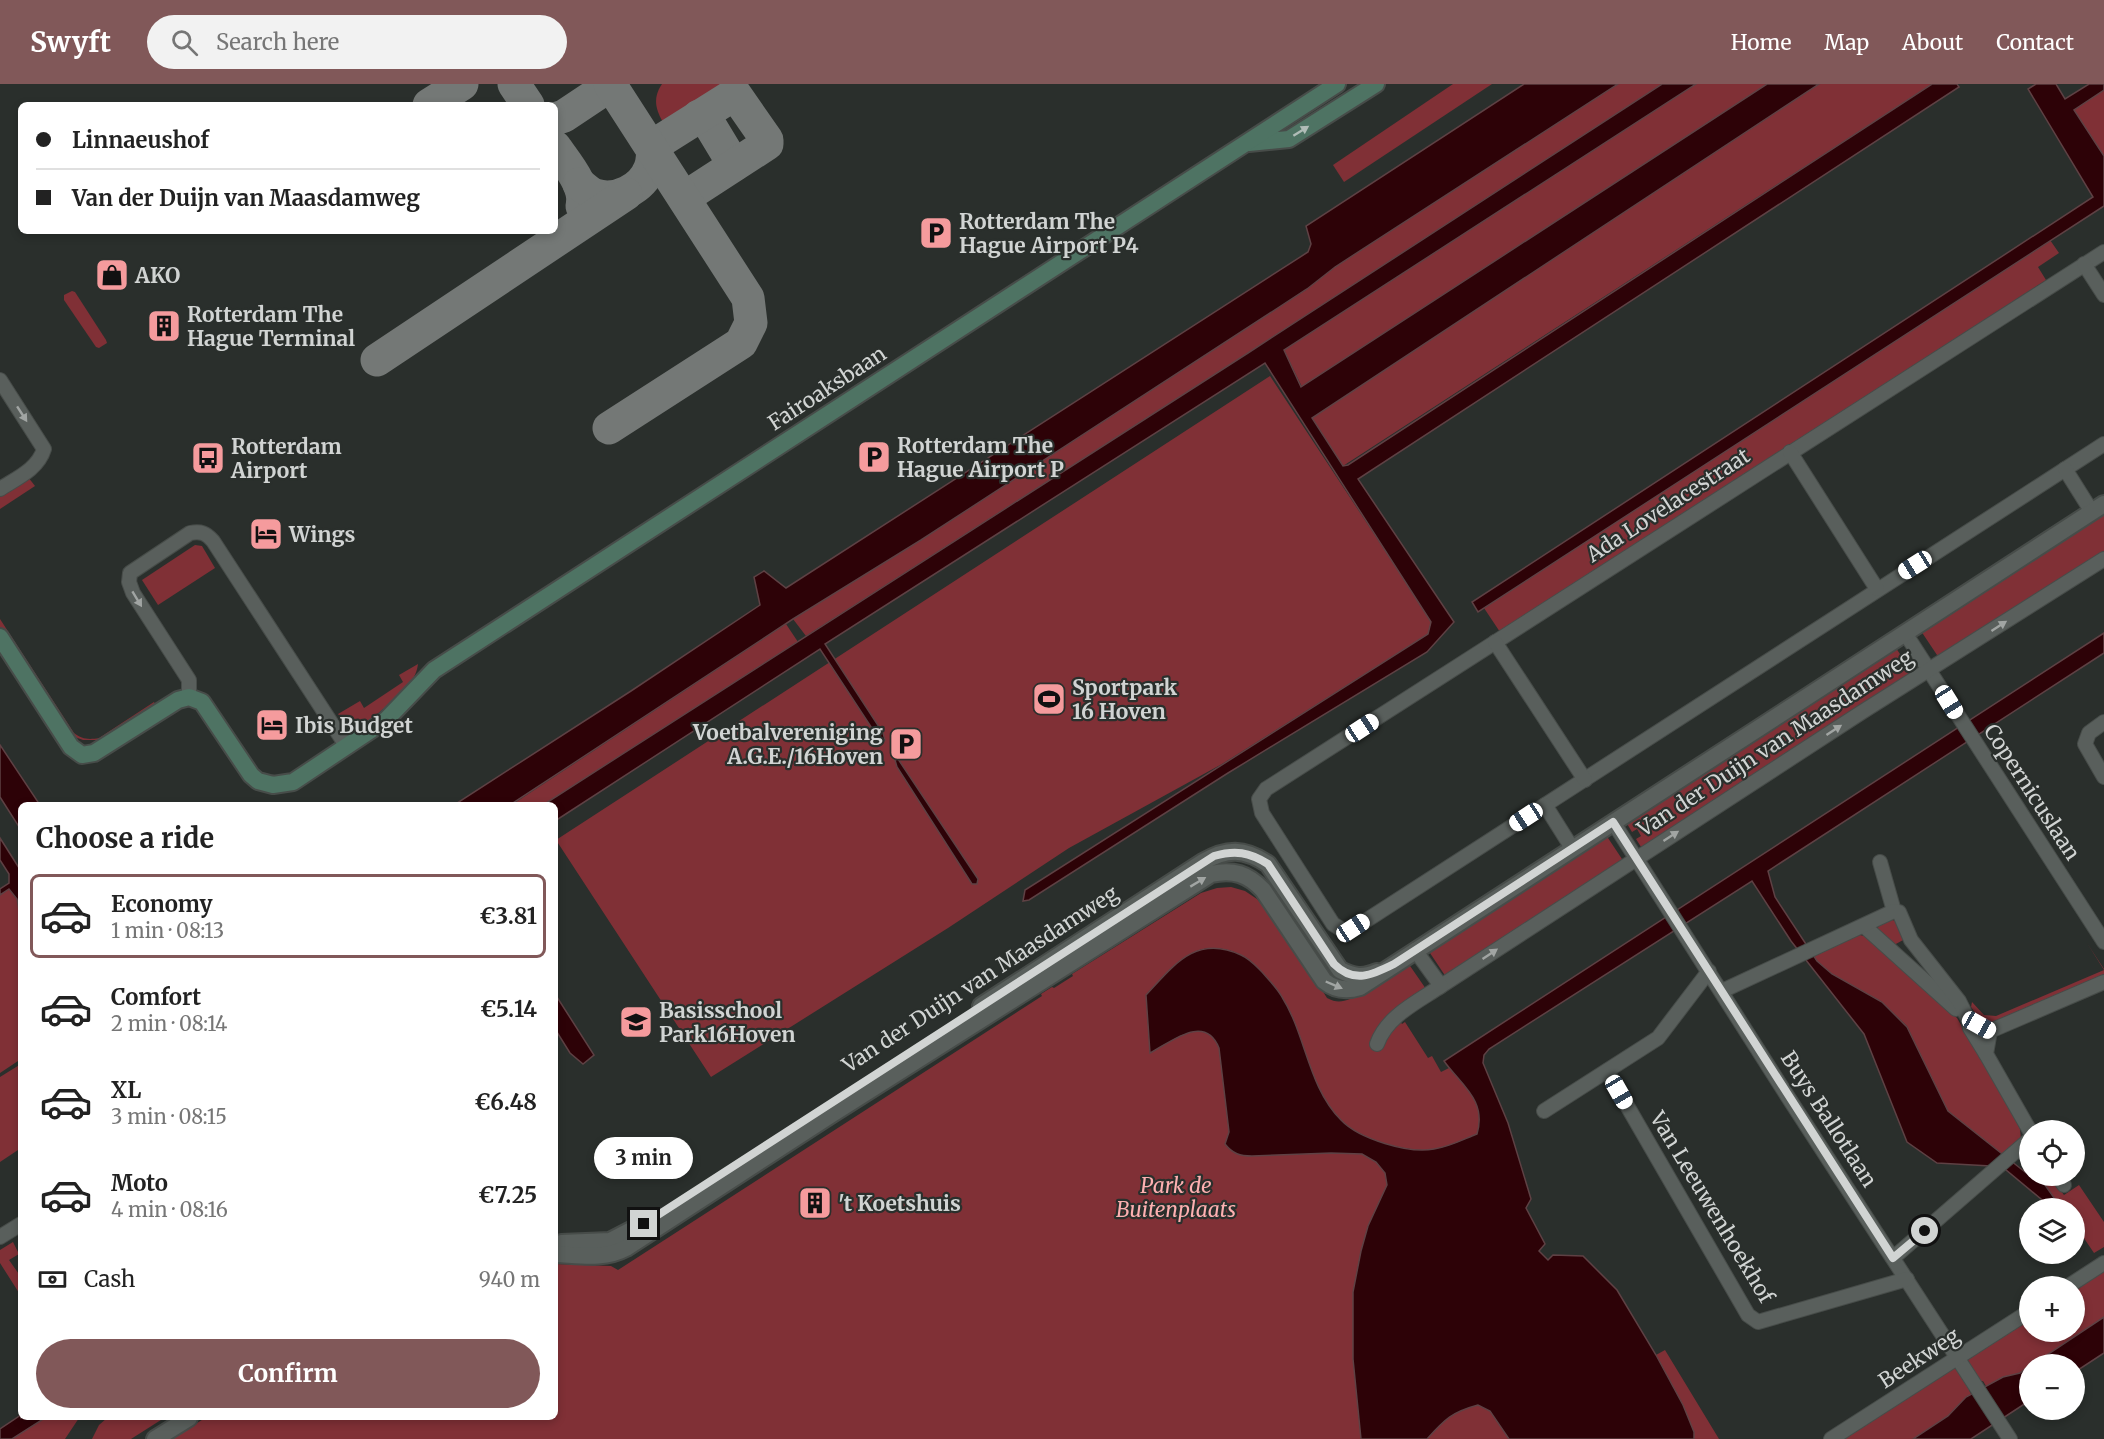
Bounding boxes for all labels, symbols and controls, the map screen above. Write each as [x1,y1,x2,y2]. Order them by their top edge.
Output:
search box [147,15,567,69]
text: Swyft [30,24,111,60]
icon: search [168,26,201,59]
text: Search here [216,28,339,56]
text: Home [1731,29,1791,56]
text: Map [1824,29,1869,56]
text: About [1902,29,1963,56]
text: Contact [1996,29,2074,56]
text: Linnaeushof [72,126,209,154]
one-way arrow [1293,126,1309,137]
text: Van der Duijn van Maasdamweg [72,184,420,212]
place label: Rotterdam The Hague Airport P4 [959,208,1139,259]
parking icon: Rotterdam The Hague Airport P4 [918,215,954,251]
shop icon: AKO [94,257,130,293]
place label: AKO [134,262,180,289]
place label: Rotterdam The Hague Terminal [187,301,355,352]
building icon: Rotterdam The Hague Terminal [146,308,182,344]
street label: Fairoaksbaan [763,340,891,436]
one-way arrow [16,406,28,422]
place label: Rotterdam The Hague Airport P [897,432,1064,483]
place label: Rotterdam Airport [230,433,342,484]
parking icon: Rotterdam The Hague Airport P [856,439,892,475]
bus stop icon: Rotterdam Airport [190,440,226,476]
street label: Ada Lovelacestraat [1580,442,1755,569]
hotel icon: Wings [248,516,284,552]
place label: Wings [288,521,356,548]
car [1895,548,1935,582]
one-way arrow [131,591,142,607]
one-way arrow [1991,620,2007,631]
street label: Van der Duijn van Maasdamweg [1631,643,1918,843]
place label: Sportpark 16 Hoven [1072,674,1178,725]
sports icon: Sportpark 16 Hoven [1031,681,1067,717]
car [1932,682,1966,722]
hotel icon: Ibis Budget [254,707,290,743]
car [1342,711,1382,745]
place label: Ibis Budget [295,712,413,739]
place label: Voetbalvereniging A.G.E./16Hoven [692,719,883,770]
street label: Copernicuslaan [1978,719,2086,865]
one-way arrow [1826,724,1842,736]
parking icon: Voetbalvereniging A.G.E./16Hoven [888,726,924,762]
car [1506,800,1546,834]
text: Choose a ride [36,821,214,855]
one-way arrow [1663,831,1679,842]
one-way arrow [1190,876,1206,887]
street label: Van der Duijn van Maasdamweg [836,879,1123,1079]
icon: car [39,889,93,943]
text: Economy [111,890,212,918]
text: €3.81 [479,902,537,930]
car [1333,911,1373,945]
text: 1 min · 08:13 [111,918,224,943]
one-way arrow [1481,948,1497,960]
one-way arrow [1326,980,1344,990]
icon: car [39,982,93,1036]
text: Comfort [111,983,201,1011]
text: €5.14 [480,995,537,1023]
place label: Basisschool Park16Hoven [659,997,795,1048]
school or university icon: Basisschool Park16Hoven [618,1004,654,1040]
car [1959,1008,1999,1042]
text: 2 min · 08:14 [111,1011,227,1036]
street label: Buys Ballotlaan [1775,1046,1883,1192]
car [1602,1072,1636,1112]
icon: car [39,1075,93,1129]
text: XL [111,1076,141,1104]
text: €6.48 [474,1088,537,1116]
text: 3 min · 08:15 [111,1104,227,1129]
street label: Van Leeuwenhoekhof [1644,1105,1780,1309]
map controls [2019,1120,2085,1420]
button: locate [2019,1120,2085,1186]
callout: 3 min [594,1137,694,1179]
text: 3 min [615,1145,672,1170]
icon: car [39,1168,93,1222]
text: Moto [111,1169,168,1197]
park label: Park de Buitenplaats [1116,1172,1236,1223]
text: €7.25 [478,1181,537,1209]
building icon: 't Koetshuis [797,1185,833,1221]
place label: 't Koetshuis [838,1190,961,1217]
text: 4 min · 08:16 [111,1197,228,1222]
button: layers [2019,1198,2085,1264]
route end [630,1210,657,1237]
route start [1911,1217,1938,1244]
icon: cash [36,1263,69,1296]
text: Cash [84,1265,135,1293]
text: 940 m [479,1267,540,1292]
button: + [2019,1276,2085,1342]
street label: Beekweg [1873,1322,1965,1394]
button: Confirm [36,1339,540,1408]
button: − [2019,1354,2085,1420]

